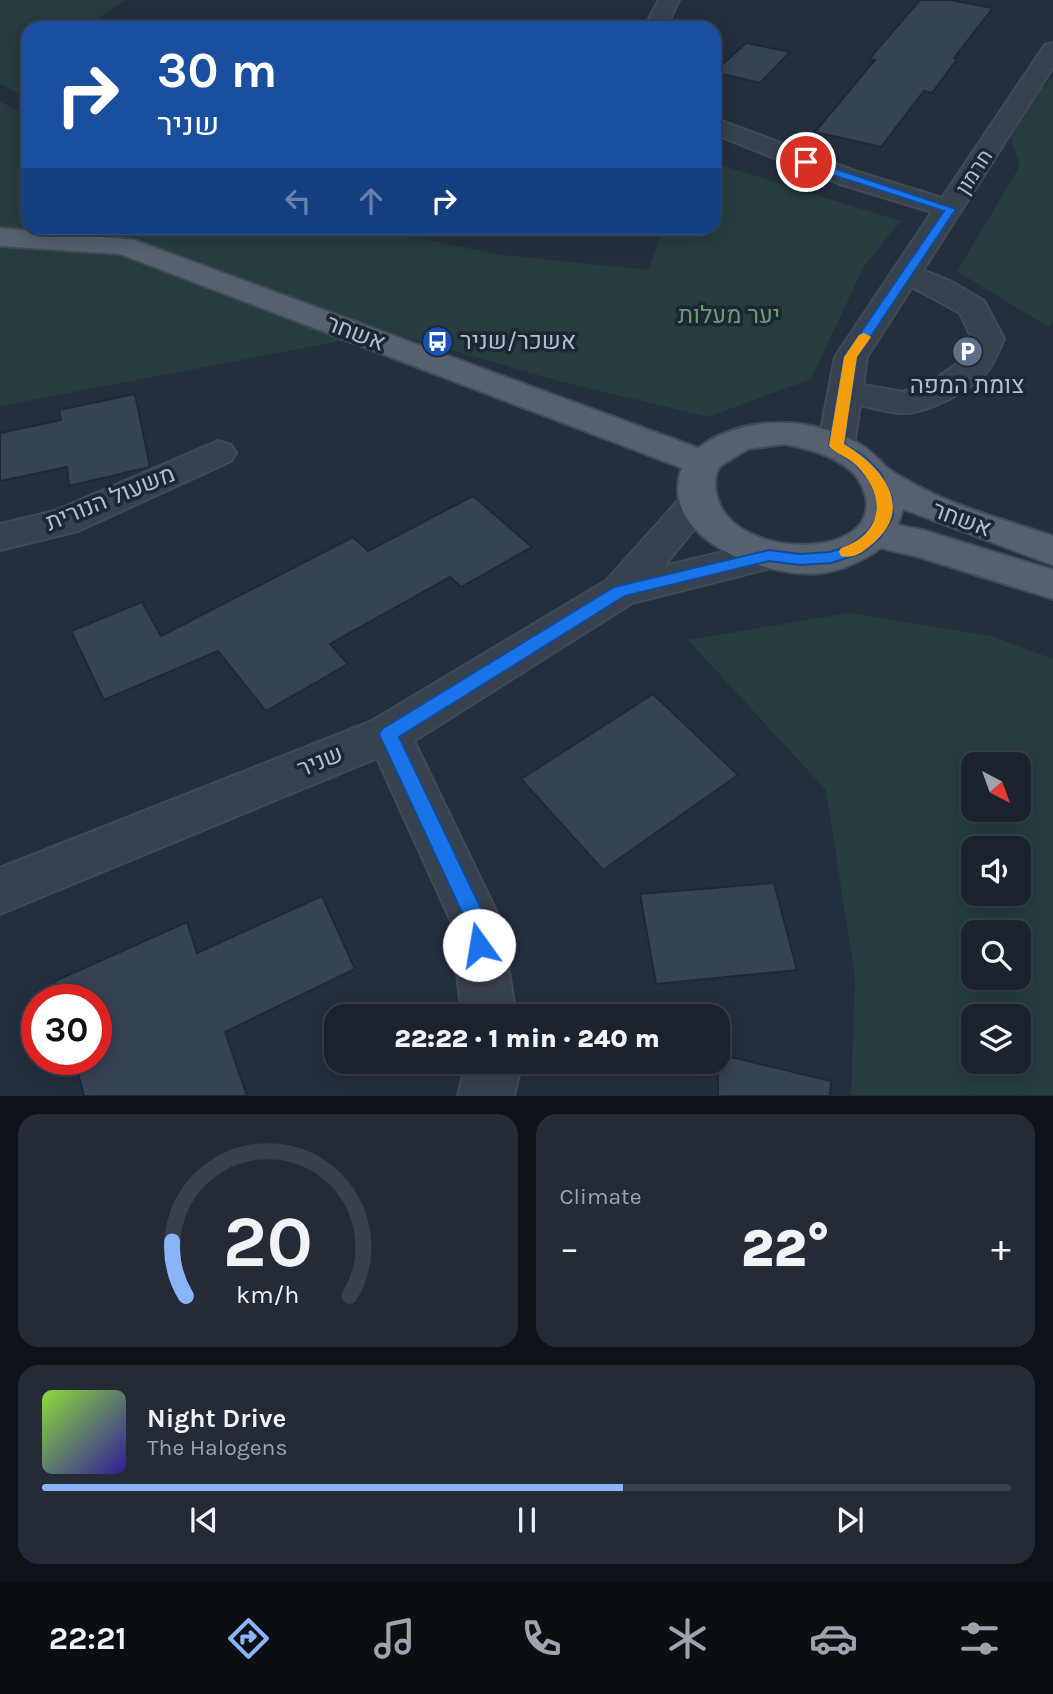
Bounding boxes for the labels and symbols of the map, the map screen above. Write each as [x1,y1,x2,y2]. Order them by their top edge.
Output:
pin [776,132,836,192]
street label: חרמון [951,145,997,199]
park label: יער מעלות [678,301,780,329]
street label: אשחר [323,309,389,357]
bus stop icon: אשכר/שניר [420,324,454,358]
place label: אשכר/שניר [460,327,576,355]
parking icon: צומת המפה [950,334,984,368]
place label: צומת המפה [910,371,1024,399]
street label: משעול הנורית [41,459,179,537]
street label: אשחר [929,495,995,543]
street label: שניר [293,739,347,783]
north arrow [961,752,1031,822]
position arrow [442,908,516,982]
speed limit sign: 30 [21,984,112,1075]

